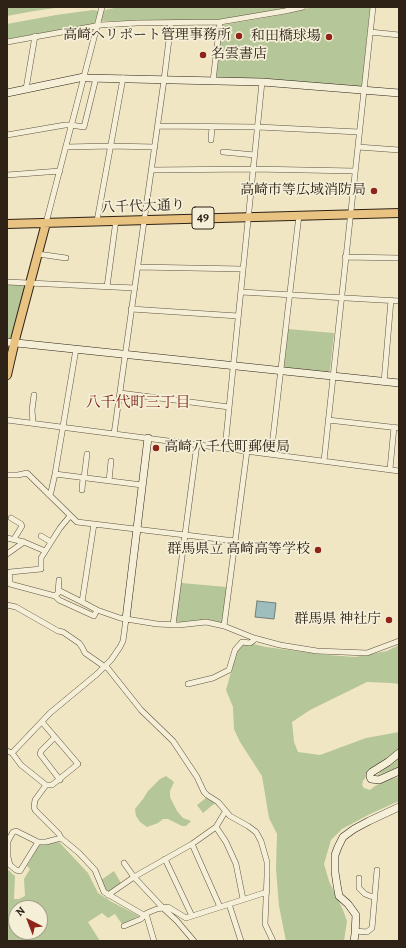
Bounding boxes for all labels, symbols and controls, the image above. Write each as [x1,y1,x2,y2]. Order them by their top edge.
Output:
place label: 高崎ヘリポート管理事務所 [63,28,231,44]
place label: 和田橋球場 [251,29,321,45]
marker: 高崎ヘリポート管理事務所 [234,31,244,41]
marker: 和田橋球場 [324,32,334,42]
place label: 名雲書店 [211,47,267,63]
marker: 名雲書店 [198,50,208,60]
place label: 高崎市等広域消防局 [240,183,366,199]
marker: 高崎市等広域消防局 [369,186,379,196]
street label: 八千代大通り [101,197,185,217]
road number: 49 [192,207,214,229]
district label: 八千代町三丁目 [86,394,190,412]
place label: 高崎八千代町郵便局 [164,440,290,456]
marker: 高崎八千代町郵便局 [151,443,161,453]
place label: 群馬県立 高崎高等学校 [167,542,310,558]
marker: 群馬県立 高崎高等学校 [313,545,323,555]
place label: 群馬県 神社庁 [294,612,381,628]
marker: 群馬県 神社庁 [384,615,394,625]
north arrow [8,900,48,940]
text: N [12,903,28,920]

